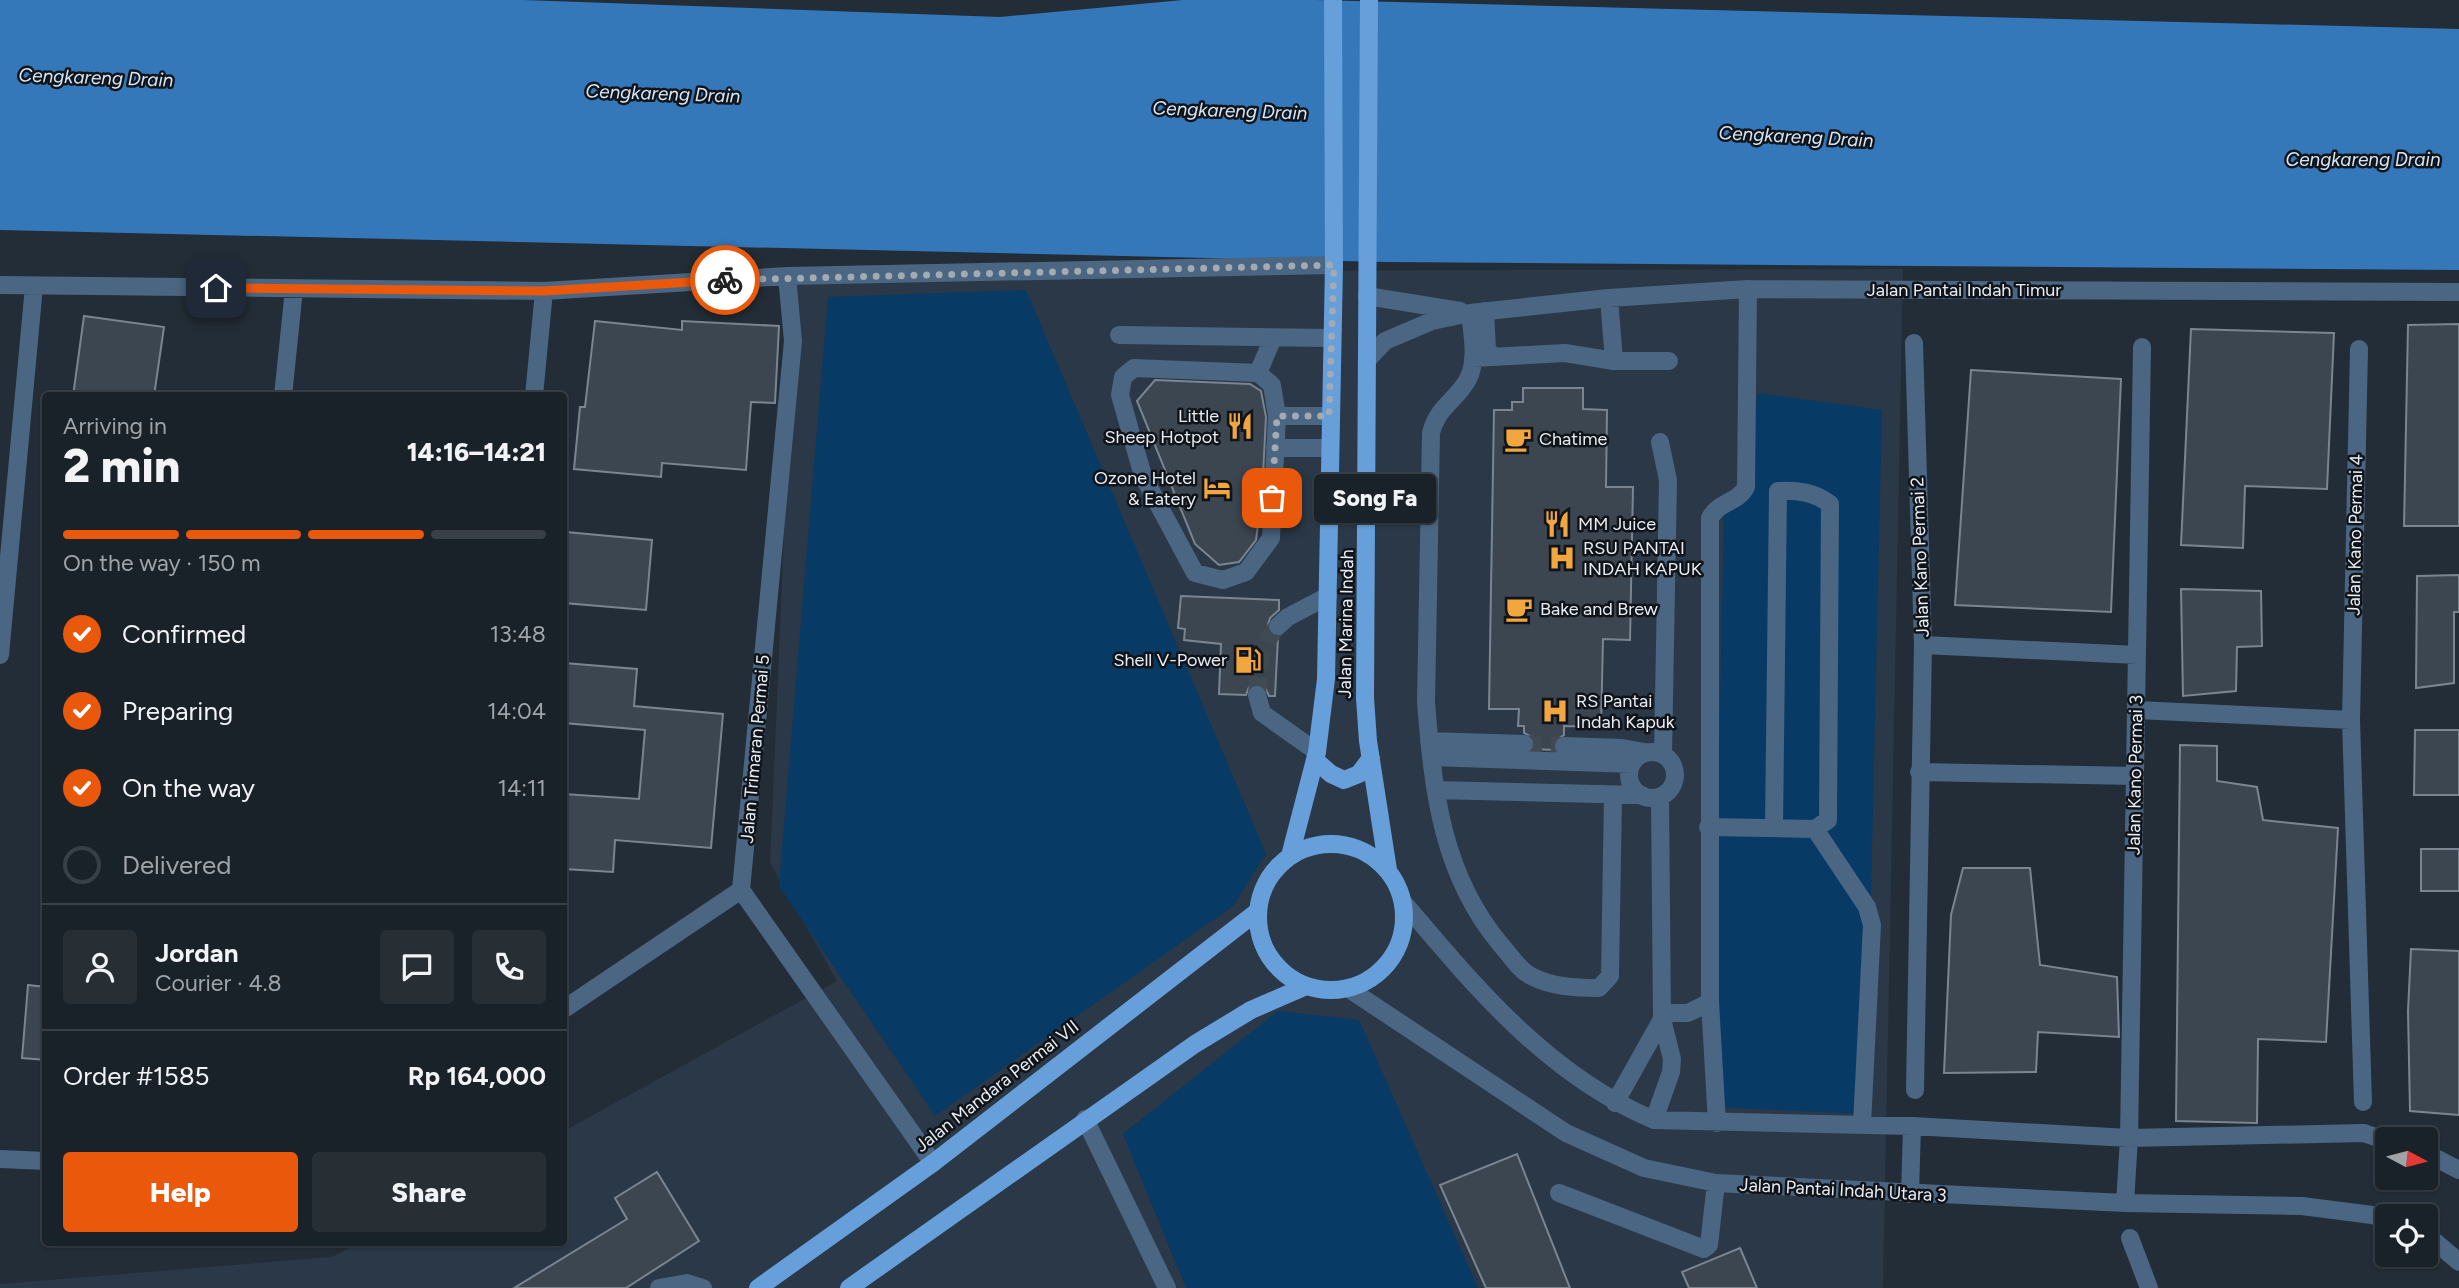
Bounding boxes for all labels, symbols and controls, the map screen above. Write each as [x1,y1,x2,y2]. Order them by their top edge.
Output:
water label: Cengkareng Drain [18,63,174,92]
water label: Cengkareng Drain [585,79,741,108]
water label: Cengkareng Drain [1152,96,1308,125]
water label: Cengkareng Drain [1718,121,1874,152]
water label: Cengkareng Drain [2285,148,2441,171]
courier [690,245,760,315]
pin [186,258,246,318]
icon: bike [706,261,744,299]
icon: home [197,269,235,307]
street label: Jalan Pantai Indah Timur [1867,279,2061,301]
place label: Little Sheep Hotpot [1105,405,1219,448]
restaurant icon: Little Sheep Hotpot [1225,411,1255,441]
text: Arriving in [63,412,167,440]
cafe icon: Chatime [1503,424,1533,454]
place label: Chatime [1539,428,1607,450]
text: 14:16–14:21 [407,436,546,468]
text: 2 min [63,438,180,494]
street label: Jalan Kano Permai 4 [2343,454,2367,616]
place label: Ozone Hotel & Eatery [1094,467,1197,510]
pin [1242,468,1302,528]
hotel icon: Ozone Hotel & Eatery [1202,473,1232,503]
callout: Song Fa [1314,474,1436,522]
street label: Jalan Kano Permai 2 [1906,476,1934,638]
icon: bag [1253,479,1291,517]
text: Song Fa [1333,484,1417,512]
restaurant icon: MM Juice [1542,509,1572,539]
place label: MM Juice [1578,513,1656,535]
place label: RSU PANTAI INDAH KAPUK [1583,537,1702,580]
hospital icon: RSU PANTAI INDAH KAPUK [1547,543,1577,573]
text: On the way · 150 m [63,549,260,577]
street label: Jalan Marina Indah [1334,549,1358,699]
cafe icon: Bake and Brew [1504,594,1534,624]
place label: Bake and Brew [1540,598,1658,620]
icon: check [63,615,101,653]
text: Confirmed [122,618,246,650]
text: 13:48 [490,620,546,648]
fuel station icon: Shell V-Power [1233,645,1263,675]
place label: Shell V-Power [1113,649,1227,671]
street label: Jalan Trimaran Permai 5 [736,654,774,844]
place label: RS Pantai Indah Kapuk [1576,690,1675,733]
icon: check [63,692,101,730]
text: Preparing [122,695,233,727]
street label: Jalan Kano Permai 3 [2123,695,2147,855]
hospital icon: RS Pantai Indah Kapuk [1540,696,1570,726]
text: 14:04 [487,697,546,725]
icon: check [63,769,101,807]
text: On the way [122,772,255,804]
text: 14:11 [497,774,546,802]
text: Delivered [122,849,231,881]
button: person [63,930,137,1004]
button: chat [380,930,454,1004]
button: phone [472,930,546,1004]
text: Jordan [155,937,238,969]
text: Courier · 4.8 [155,969,282,997]
street label: Jalan Mandara Permai VII [911,1015,1083,1157]
text: Order #1585 [63,1060,210,1092]
text: Rp 164,000 [408,1060,546,1092]
north arrow [2375,1127,2438,1190]
map controls [2375,1127,2438,1267]
button: Help [63,1152,298,1232]
button: Share [312,1152,546,1232]
street label: Jalan Pantai Indah Utara 3 [1739,1174,1947,1206]
button: locate [2375,1204,2438,1267]

